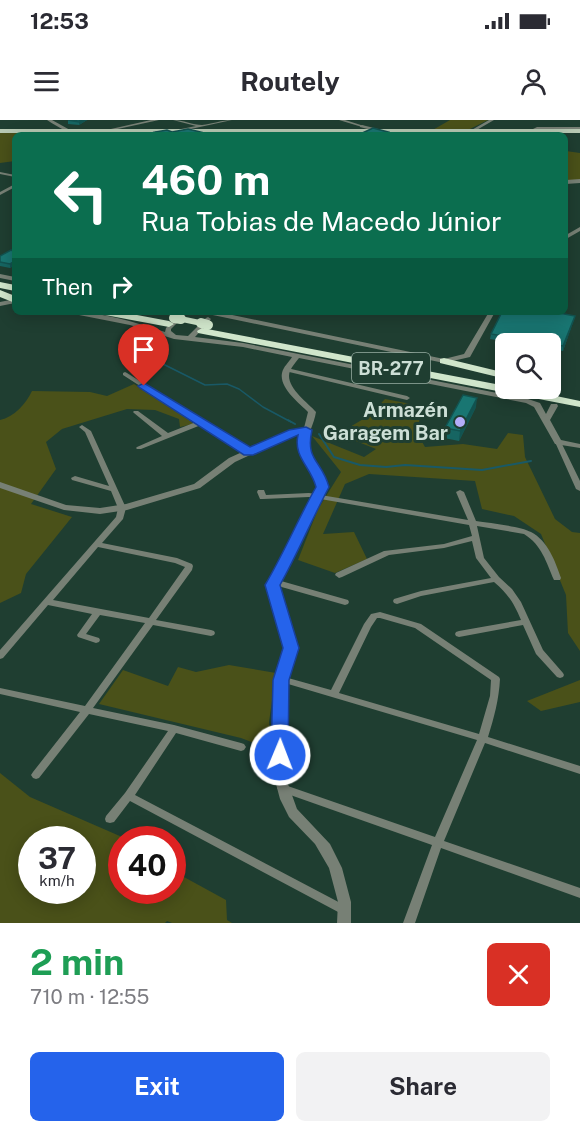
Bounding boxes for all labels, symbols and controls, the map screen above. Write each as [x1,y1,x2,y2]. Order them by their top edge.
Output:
text: 12:53 [30,8,89,34]
icon: menu [30,65,63,98]
text: Routely [240,65,340,97]
icon: person [517,65,550,98]
text: 460 m [141,155,270,204]
icon: left [42,156,120,234]
text: Rua Tobias de Macedo Júnior [141,205,502,237]
icon: right [105,270,138,303]
text: Then [42,274,93,300]
pin [118,324,169,386]
icon: arrive [127,333,160,366]
map controls [495,333,561,399]
button: search [495,333,561,399]
road number: BR-277 [352,353,430,383]
place label: Armazén Garagem Bar [323,398,448,445]
marker: Armazén Garagem Bar [453,415,467,429]
position arrow [248,723,312,787]
speed limit sign: 40 [108,826,186,904]
text: 37 [38,840,76,876]
text: km/h [39,872,75,889]
text: 2 min [30,941,124,983]
button: close [487,943,550,1006]
text: 710 m · 12:55 [30,985,149,1009]
button: Exit [30,1052,284,1121]
button: Share [296,1052,550,1121]

